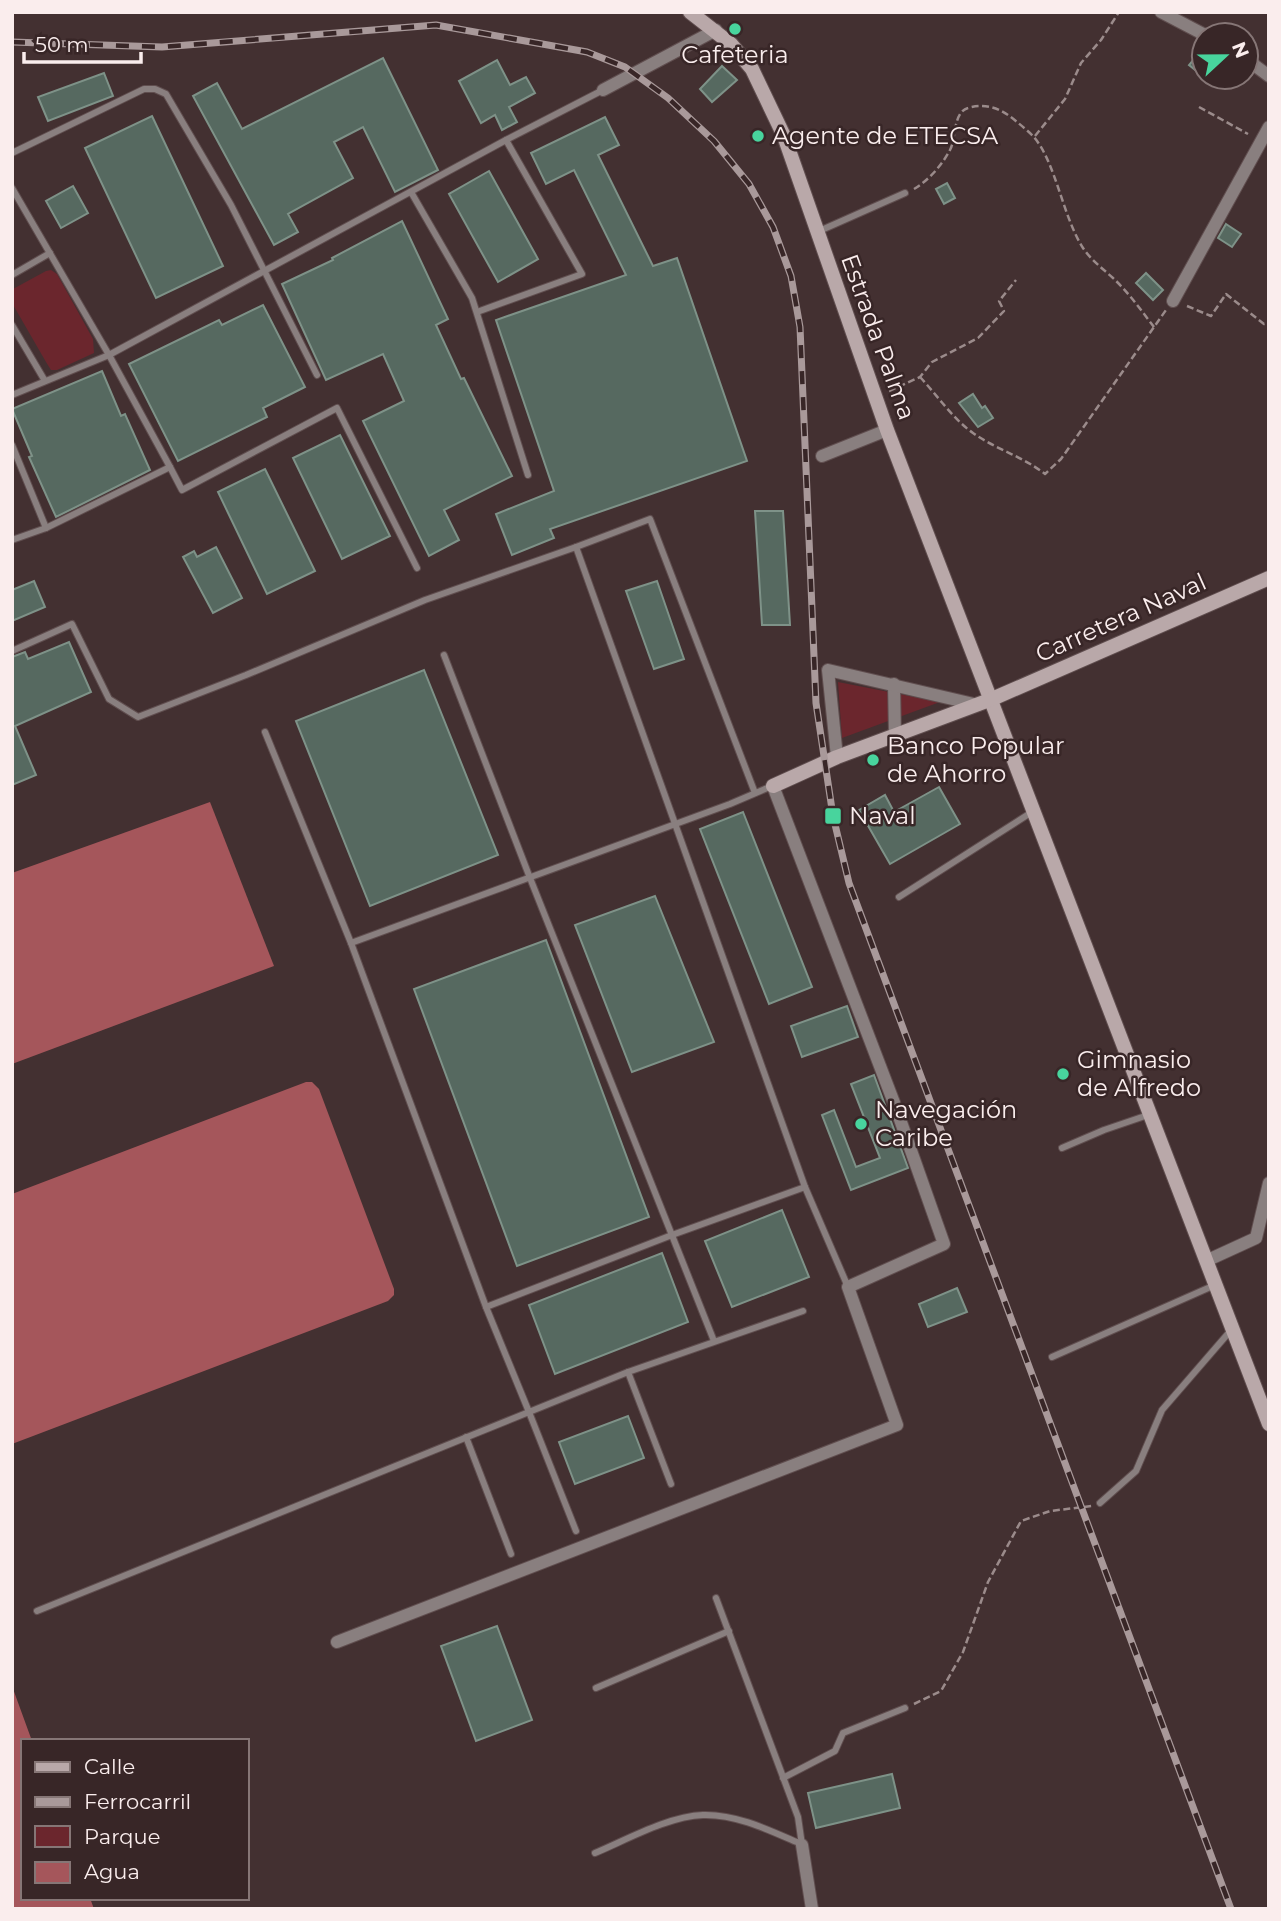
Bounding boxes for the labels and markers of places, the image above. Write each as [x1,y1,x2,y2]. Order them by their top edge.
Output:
marker: Cafeteria [727,21,743,37]
place label: Cafeteria [681,40,789,69]
place label: Agente de ETECSA [772,121,999,150]
marker: Agente de ETECSA [750,128,766,144]
place label: Banco Popular de Ahorro [887,731,1065,788]
marker: Banco Popular de Ahorro [865,752,881,768]
place label: Naval [849,801,916,830]
marker: Naval [823,806,843,826]
place label: Gimnasio de Alfredo [1077,1045,1201,1102]
marker: Gimnasio de Alfredo [1055,1066,1071,1082]
place label: Navegación Caribe [875,1095,1017,1152]
marker: Navegación Caribe [853,1116,869,1132]

